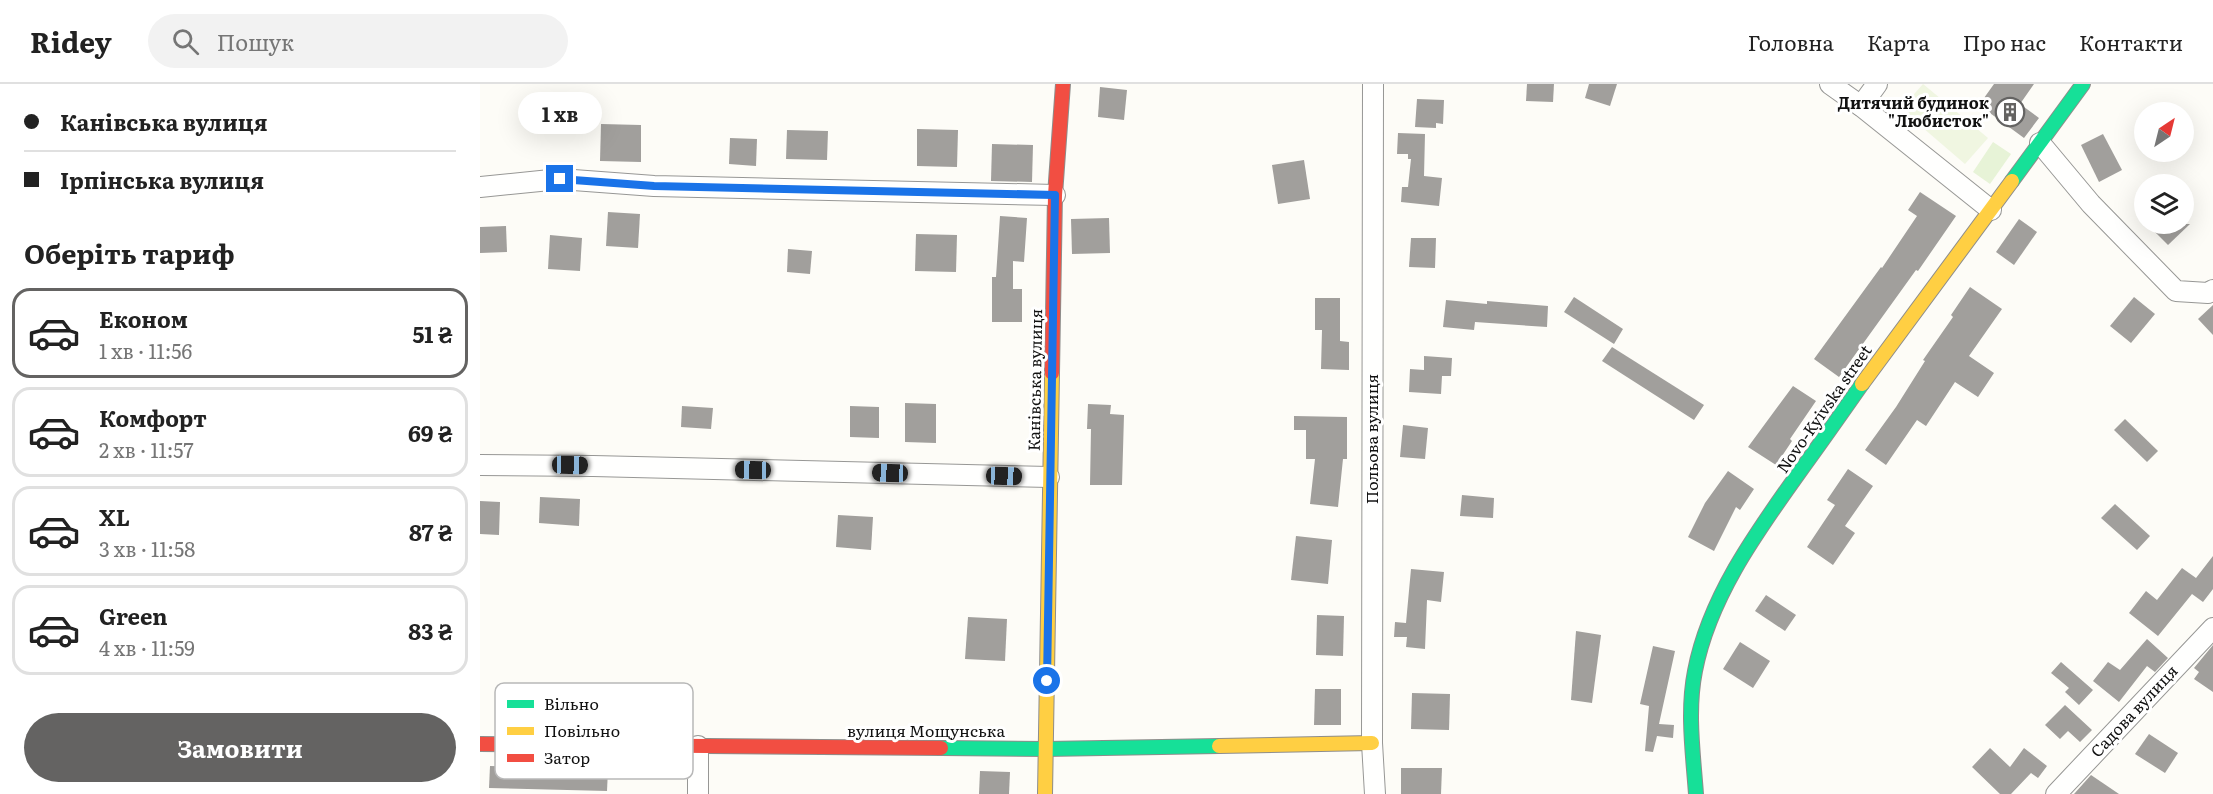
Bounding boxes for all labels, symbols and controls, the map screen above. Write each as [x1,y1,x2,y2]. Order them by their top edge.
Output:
search box [148,14,568,68]
text: Ridey [30,20,112,62]
icon: search [169,25,202,58]
text: Пошук [217,25,294,58]
text: Головна [1748,26,1834,57]
text: Карта [1867,26,1930,57]
text: Про нас [1963,26,2046,57]
text: Контакти [2079,26,2183,57]
place label: Дитячий будинок "Любисток" [1838,90,1990,132]
callout: 1 хв [518,92,602,134]
building icon: Дитячий будинок "Любисток" [1994,96,2026,128]
text: 1 хв [542,98,578,128]
north arrow [2134,102,2194,162]
map controls [2134,102,2194,234]
text: Канівська вулиця [60,105,268,138]
text: Ірпінська вулиця [60,163,264,196]
route end [546,165,573,192]
button: layers [2134,174,2194,234]
text: Оберіть тариф [24,232,235,272]
text: Економ [99,302,188,335]
icon: car [27,306,81,360]
street label: Канівська вулиця [1021,309,1047,451]
text: 51 ₴ [412,317,453,350]
text: 1 хв · 11:56 [99,335,192,365]
street label: Novo-Kyivska street [1770,339,1877,477]
street label: Польова вулиця [1359,374,1383,504]
text: Комфорт [99,401,207,434]
icon: car [27,405,81,459]
text: 69 ₴ [408,416,453,449]
text: 2 хв · 11:57 [99,434,194,464]
car [552,456,588,474]
car [735,461,771,479]
car [872,463,908,483]
car [986,466,1022,486]
text: XL [99,500,130,533]
icon: car [27,504,81,558]
text: 87 ₴ [409,515,453,548]
text: 3 хв · 11:58 [99,533,195,563]
text: Green [99,599,168,632]
icon: car [27,603,81,657]
text: 83 ₴ [408,614,453,647]
text: 4 хв · 11:59 [99,632,195,662]
street label: Садова вулиця [2084,659,2182,762]
route start [1033,667,1060,694]
legend [495,683,693,779]
text: Вільно [544,691,599,715]
button: Замовити [24,713,456,782]
text: Повільно [544,718,620,742]
street label: вулиця Мощунська [847,718,1005,742]
text: Затор [544,745,590,769]

